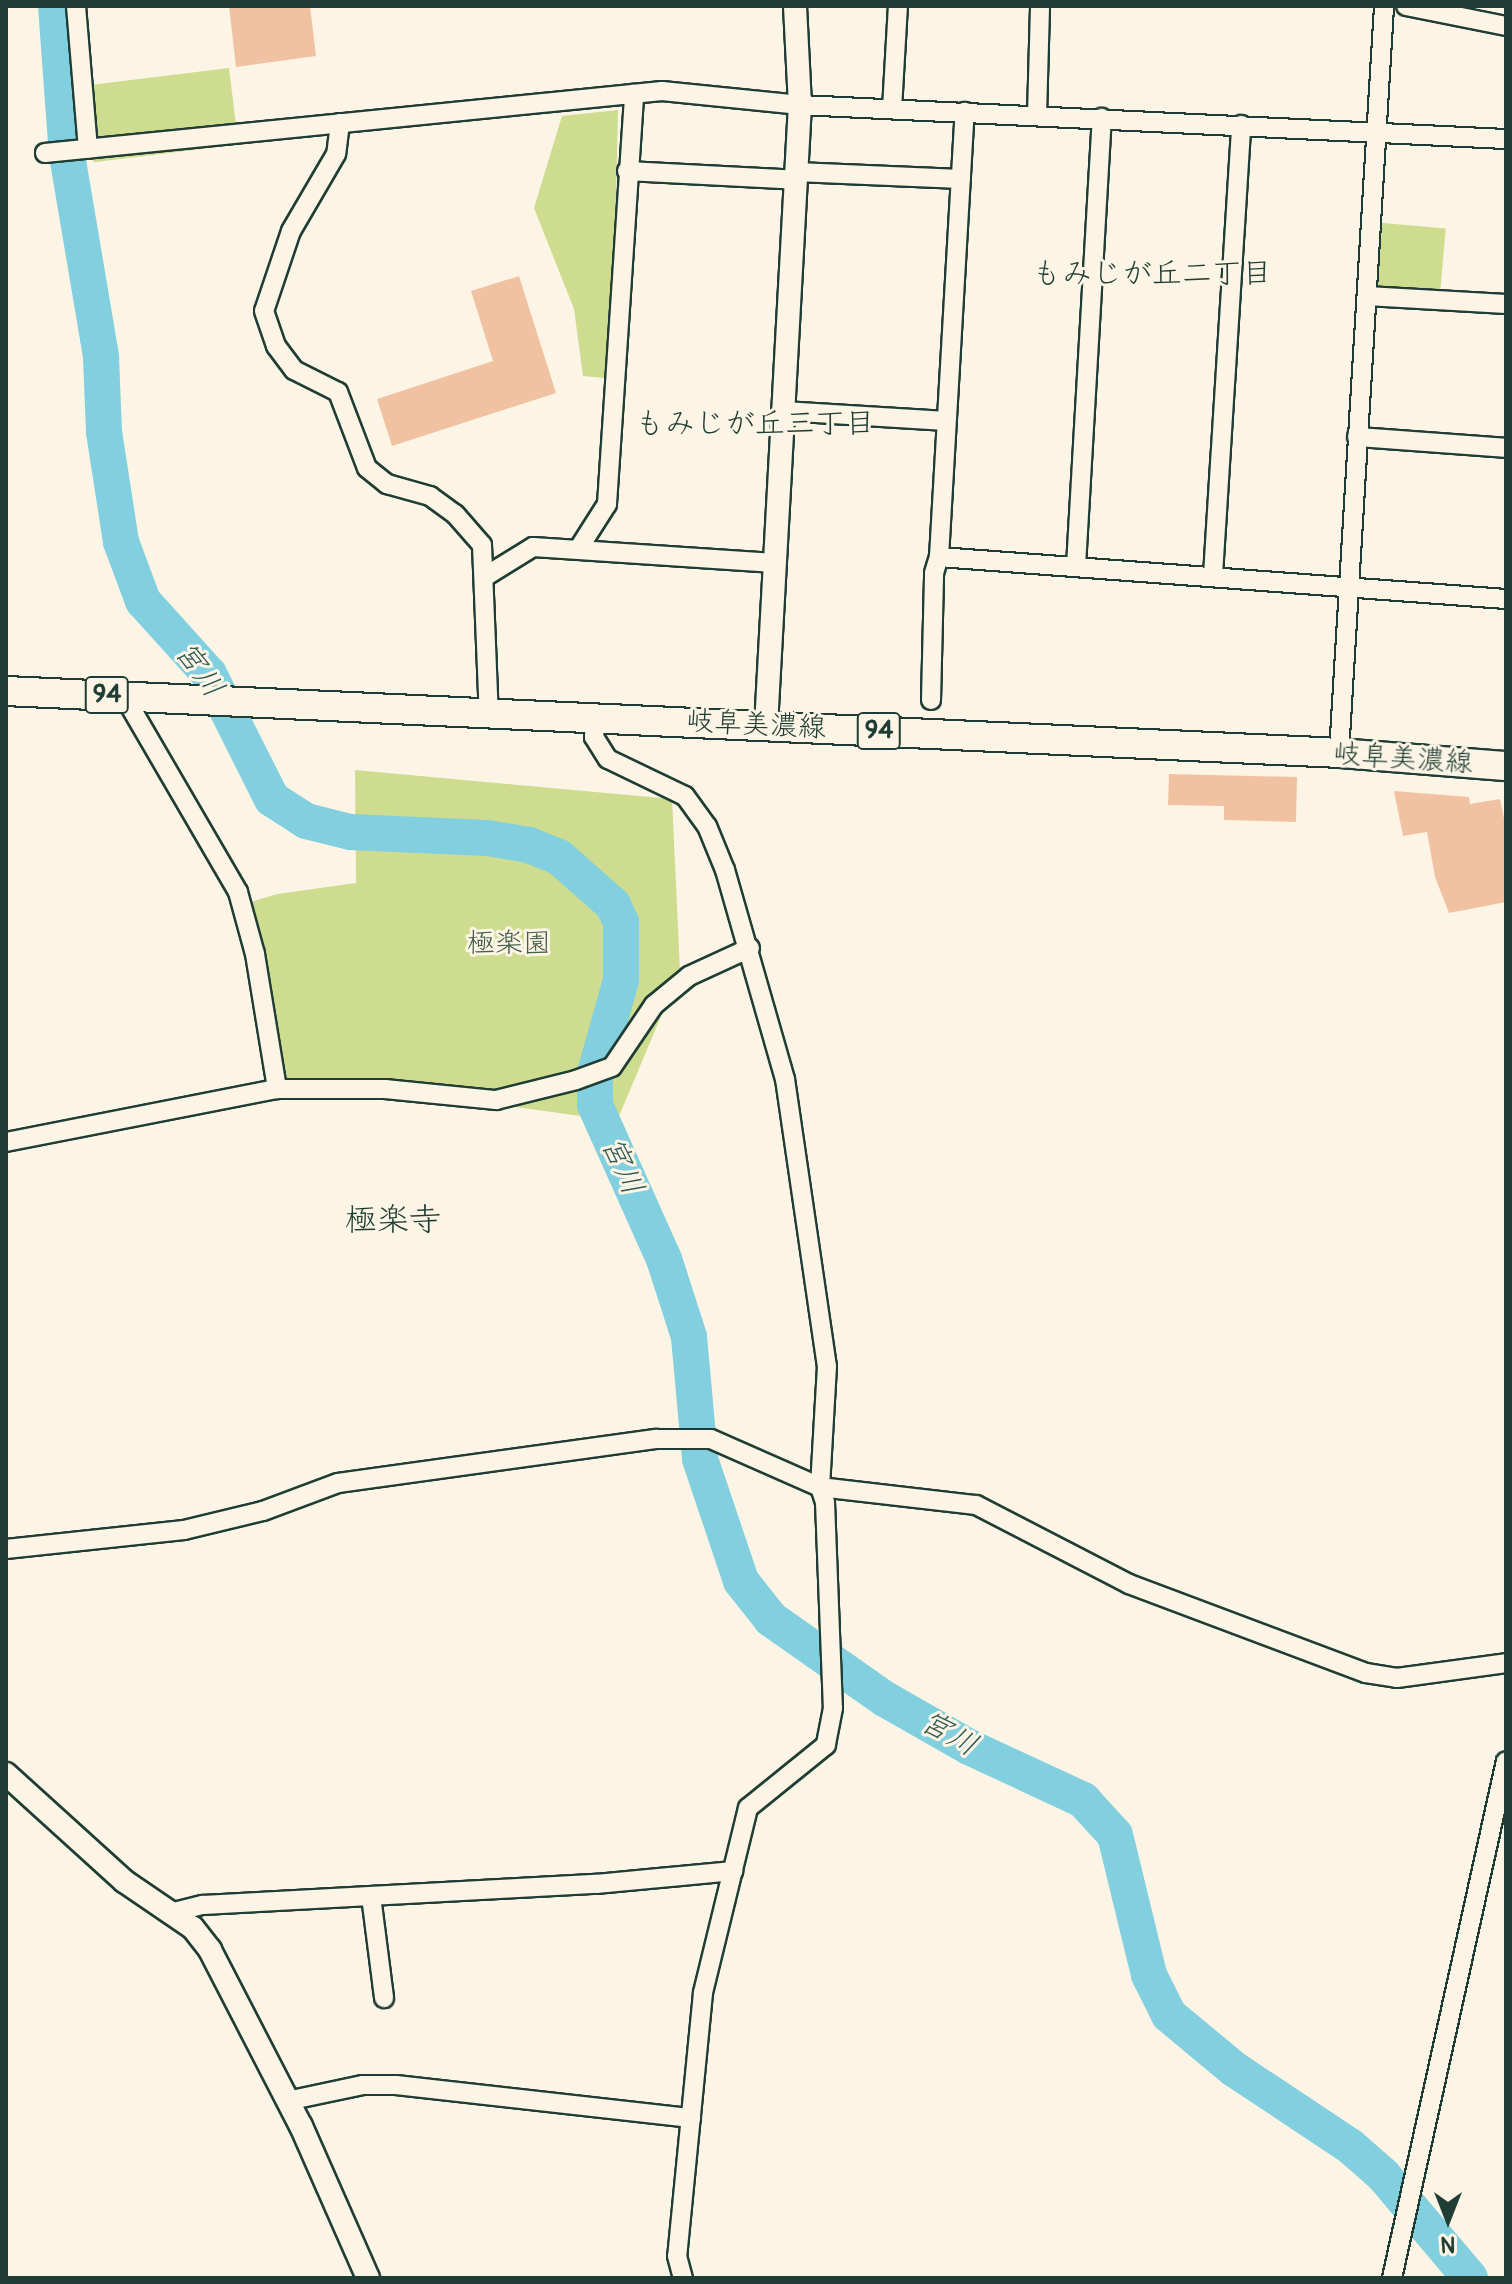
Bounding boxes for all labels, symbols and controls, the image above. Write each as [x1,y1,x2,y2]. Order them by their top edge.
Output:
district label: もみじが丘二丁目 [1032,256,1272,292]
district label: もみじが丘三丁目 [635,406,875,442]
water label: 宮川 [167,635,231,705]
road number: 94 [83,673,131,717]
street label: 岐阜美濃線 [685,705,827,745]
road number: 94 [855,709,903,753]
street label: 岐阜美濃線 [1332,737,1474,781]
park label: 極楽園 [467,927,551,961]
water label: 宮川 [593,1131,651,1201]
district label: 極楽寺 [345,1201,441,1239]
water label: 宮川 [914,1704,984,1764]
north arrow [1408,2180,1488,2260]
text: N [1441,2230,1455,2258]

